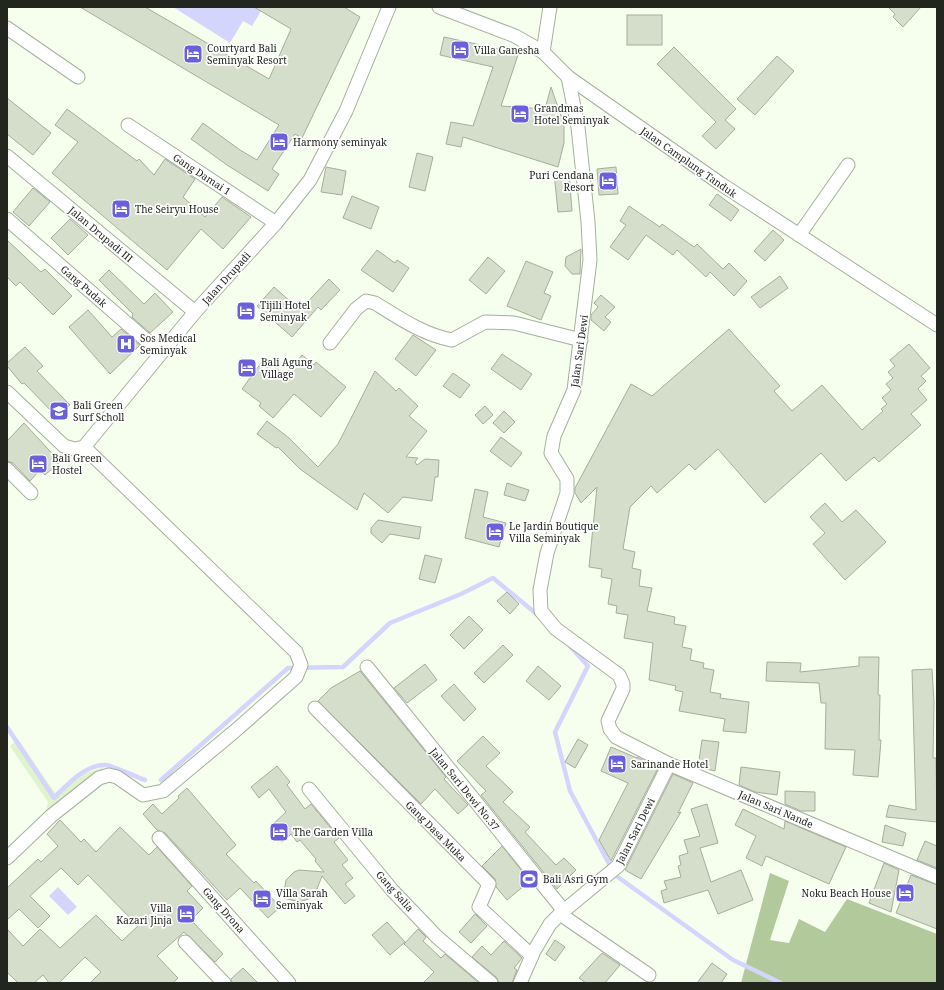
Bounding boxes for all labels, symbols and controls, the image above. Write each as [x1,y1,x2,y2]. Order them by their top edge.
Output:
hotel icon: Villa Ganesha [449,39,471,61]
place label: Courtyard Bali Seminyak Resort [207,41,287,67]
hotel icon: Courtyard Bali Seminyak Resort [182,43,204,65]
place label: Villa Ganesha [474,43,540,57]
place label: Grandmas Hotel Seminyak [534,101,609,127]
hotel icon: Grandmas Hotel Seminyak [509,103,531,125]
street label: Jalan Camplung Tanduk [637,123,740,201]
hotel icon: Harmony seminyak [268,131,290,153]
place label: Harmony seminyak [293,135,387,149]
street label: Gang Damai 1 [170,150,234,198]
place label: Puri Cendana Resort [529,168,594,194]
hotel icon: Puri Cendana Resort [597,170,619,192]
hotel icon: The Seiryu House [110,198,132,220]
street label: Jalan Drupadi III [65,202,136,265]
place label: The Seiryu House [135,202,219,216]
street label: Jalan Drupadi [198,248,254,308]
street label: Gang Pudak [58,262,110,310]
place label: Tijili Hotel Seminyak [260,298,310,324]
hotel icon: Tijili Hotel Seminyak [235,300,257,322]
street label: Jalan Sari Dewi [567,313,591,389]
place label: Sos Medical Seminyak [140,331,196,357]
hospital icon: Sos Medical Seminyak [115,333,137,355]
place label: Bali Agung Village [261,355,313,381]
hotel icon: Bali Agung Village [236,357,258,379]
place label: Bali Green Surf Scholl [73,398,124,424]
school or university icon: Bali Green Surf Scholl [48,400,70,422]
place label: Bali Green Hostel [52,451,103,477]
hotel icon: Bali Green Hostel [27,453,49,475]
place label: Le Jardin Boutique Villa Seminyak [509,519,599,545]
hotel icon: Le Jardin Boutique Villa Seminyak [484,521,506,543]
street label: Jalan Sari Dewi No.37 [427,744,503,834]
hotel icon: Sarinande Hotel [606,753,628,775]
place label: Sarinande Hotel [631,757,708,771]
street label: Jalan Sari Nande [736,787,815,831]
street label: Jalan Sari Dewi [612,795,658,868]
street label: Gang Dasa Muka [403,798,470,865]
hotel icon: The Garden Villa [268,821,290,843]
place label: The Garden Villa [293,825,374,839]
street label: Gang Salia [373,868,417,915]
sports icon: Bali Asri Gym [518,868,540,890]
place label: Bali Asri Gym [543,872,609,886]
hotel icon: Noku Beach House [894,882,916,904]
street label: Gang Drona [200,884,249,936]
place label: Villa Sarah Seminyak [276,886,329,912]
place label: Noku Beach House [802,886,891,900]
hotel icon: Villa Sarah Seminyak [251,888,273,910]
place label: Villa Kazari Jinja [116,901,172,927]
hotel icon: Villa Kazari Jinja [175,903,197,925]

